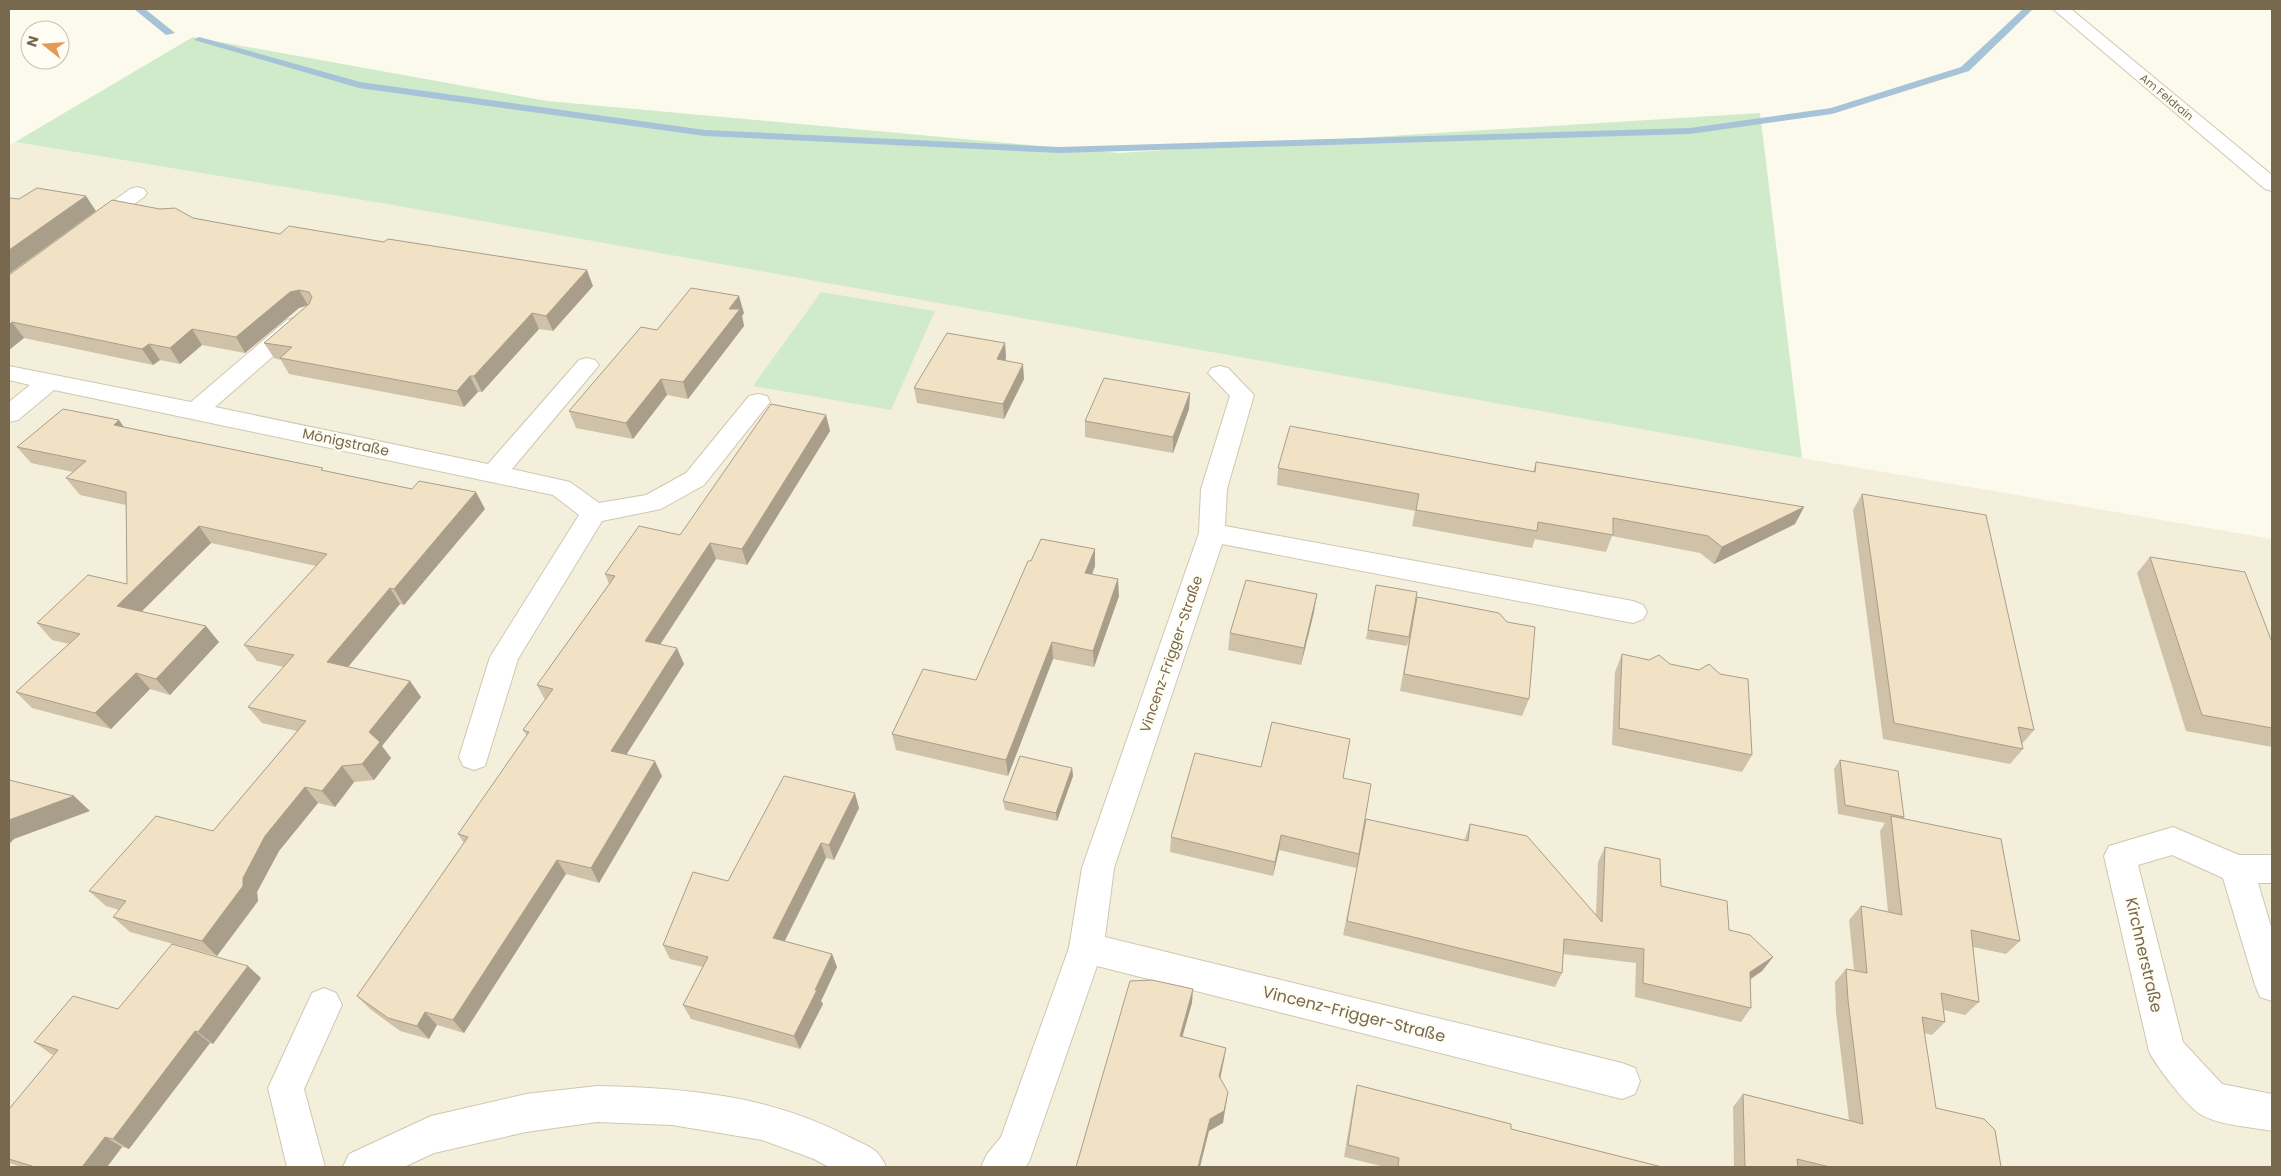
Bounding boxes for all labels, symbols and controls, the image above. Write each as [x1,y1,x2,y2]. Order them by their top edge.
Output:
north arrow [20,20,70,70]
text: N [21,33,44,49]
street label: Am Feldrain [2137,70,2197,124]
street label: Mönigstraße [301,423,392,461]
street label: Vincenz-Frigger-Straße [1135,573,1207,735]
street label: Kirchnerstraße [2120,895,2168,1015]
street label: Vincenz-Frigger-Straße [1260,980,1448,1048]

